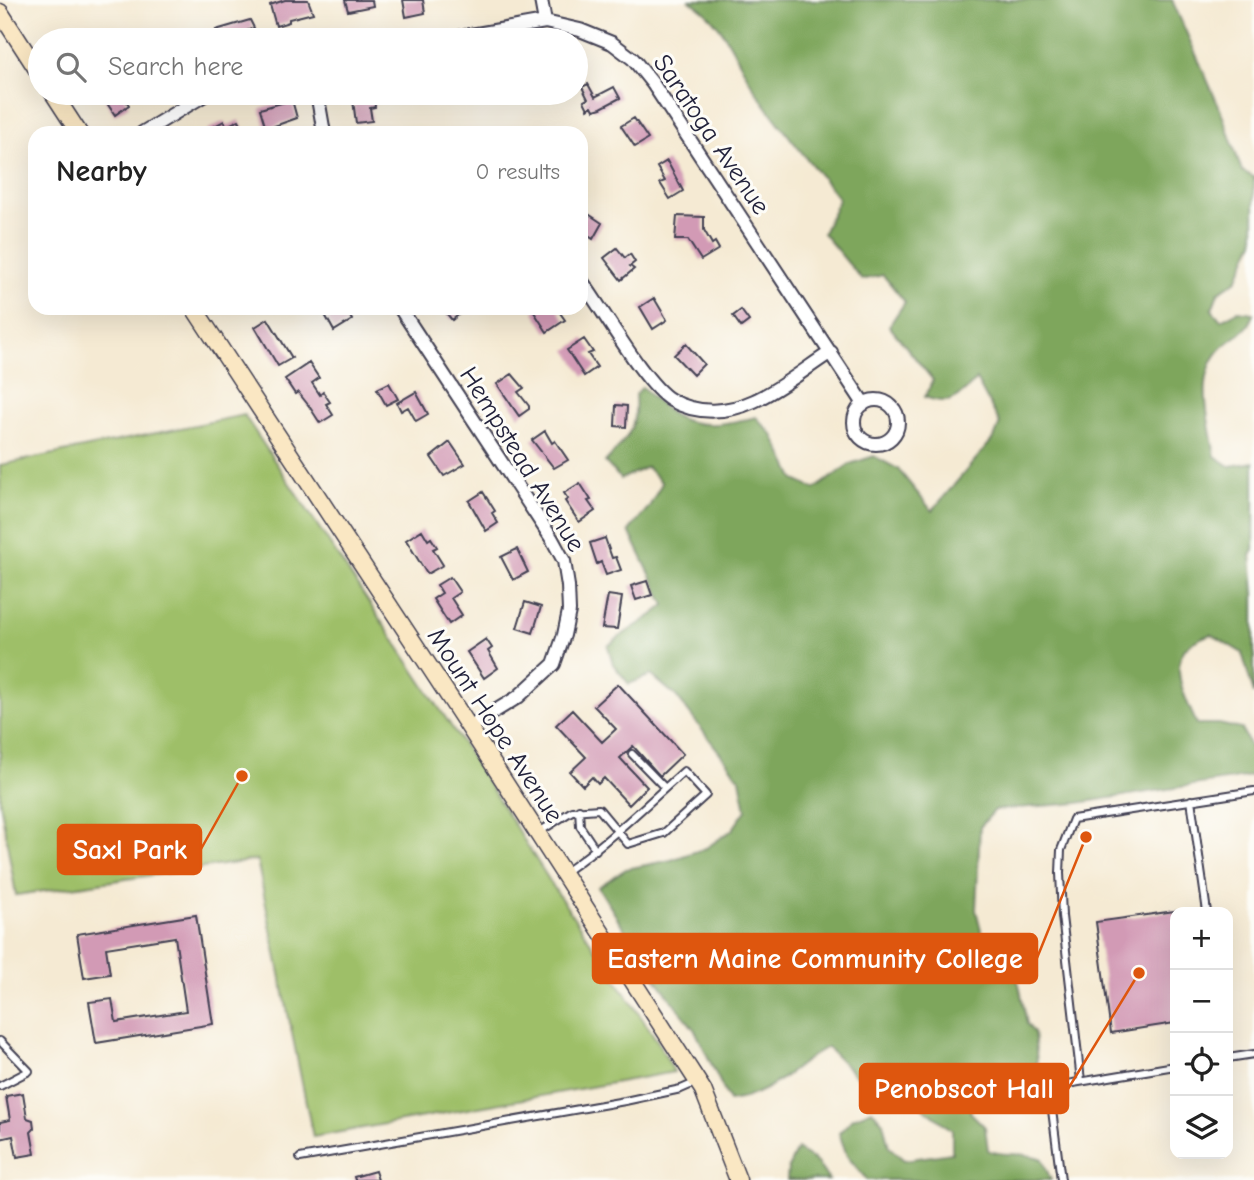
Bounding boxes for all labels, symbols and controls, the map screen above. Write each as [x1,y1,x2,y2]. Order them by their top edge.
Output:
search box [28,28,588,105]
icon: search [52,48,90,86]
street label: Saratoga Avenue [647,49,776,220]
text: Search here [108,52,243,82]
text: Nearby [56,154,147,189]
text: 0 results [476,158,560,185]
street label: Hempstead Avenue [453,361,591,558]
street label: Mount Hope Avenue [421,622,569,829]
callout: Saxl Park [58,825,201,874]
text: Saxl Park [73,834,188,866]
map controls [1170,907,1233,1159]
button: + [1170,907,1233,970]
callout: Eastern Maine Community College [593,934,1037,983]
text: Eastern Maine Community College [607,943,1023,975]
button: − [1170,970,1233,1033]
button: locate [1170,1033,1233,1096]
callout: Penobscot Hall [860,1064,1068,1113]
text: Penobscot Hall [874,1073,1054,1105]
button: layers [1170,1096,1233,1159]

